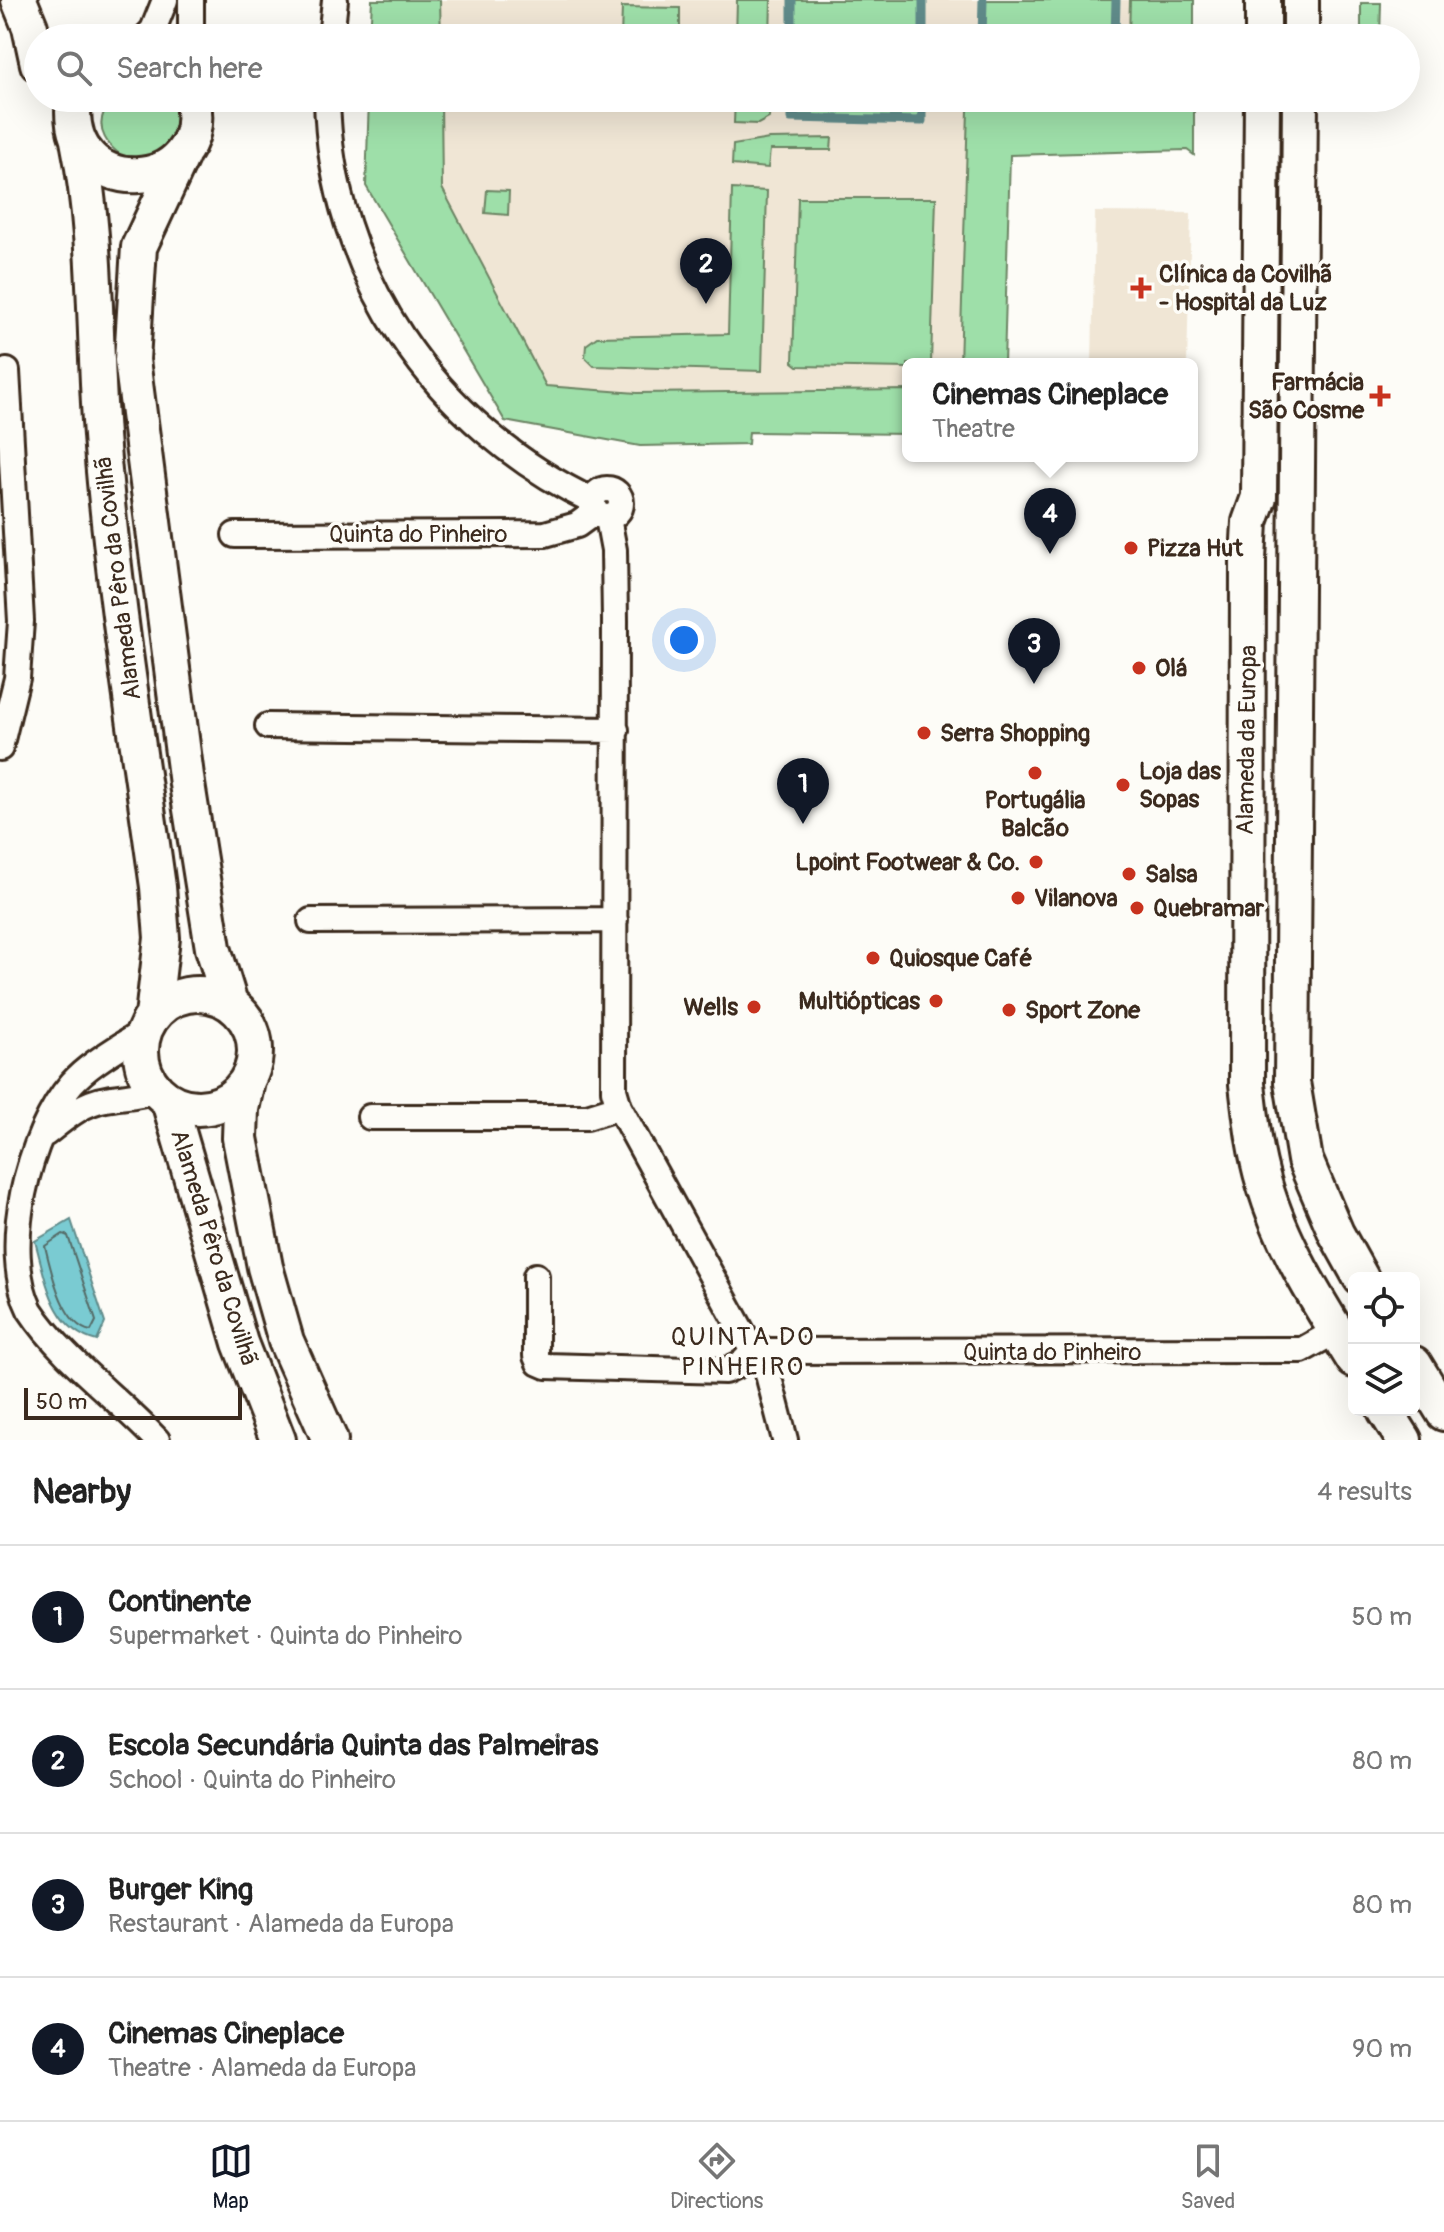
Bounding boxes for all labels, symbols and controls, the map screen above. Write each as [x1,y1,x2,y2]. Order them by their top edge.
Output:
search box [24,24,1420,112]
icon: search [52,46,96,90]
text: Search here [116,50,263,87]
pin: 2 [680,238,732,304]
place label: Clínica da Covilhã - Hospital da Luz [1159,260,1333,317]
marker: Clínica da Covilhã - Hospital da Luz [1130,277,1152,299]
popup [902,358,1198,462]
place label: Farmácia São Cosme [1248,368,1365,425]
text: Cinemas Cineplace [932,376,1168,413]
marker: Farmácia São Cosme [1371,387,1389,405]
text: Theatre [932,413,1015,445]
street label: Alameda Pêro da Covilhã [89,454,147,702]
pin: 4 [1024,488,1076,554]
street label: Quinta do Pinheiro [329,520,507,549]
place label: Pizza Hut [1147,534,1244,563]
marker: Pizza Hut [1122,539,1140,557]
pin: 3 [1008,618,1060,684]
your location [664,620,704,660]
street label: Alameda da Europa [1231,645,1263,835]
place label: Olá [1155,654,1187,683]
marker: Olá [1130,659,1148,677]
place label: Serra Shopping [940,719,1090,748]
marker: Serra Shopping [915,724,933,742]
place label: Loja das Sopas [1139,757,1221,814]
pin: 1 [777,758,829,824]
marker: Portugália Balcão [1026,764,1044,782]
marker: Loja das Sopas [1114,776,1132,794]
place label: Portugália Balcão [985,786,1085,843]
place label: Lpoint Footwear & Co. [795,848,1020,877]
marker: Lpoint Footwear & Co. [1027,853,1045,871]
place label: Salsa [1145,860,1198,889]
marker: Salsa [1120,865,1138,883]
place label: Vilanova [1034,884,1118,913]
marker: Vilanova [1009,889,1027,907]
place label: Quebramar [1153,894,1265,923]
marker: Quebramar [1128,899,1146,917]
place label: Quiosque Café [889,944,1033,973]
marker: Quiosque Café [864,949,882,967]
place label: Multiópticas [799,987,920,1016]
marker: Multiópticas [927,992,945,1010]
place label: Wells [684,993,738,1022]
place label: Sport Zone [1025,996,1141,1025]
marker: Wells [745,998,763,1016]
marker: Sport Zone [1000,1001,1018,1019]
street label: Alameda Pêro da Covilhã [164,1126,264,1370]
map controls [1348,1272,1420,1416]
button: locate [1348,1272,1420,1344]
district label: QUINTA DO PINHEIRO [671,1321,815,1383]
street label: Quinta do Pinheiro [963,1338,1141,1367]
button: layers [1348,1344,1420,1416]
scale bar [24,1384,242,1420]
text: 50 m [36,1388,87,1416]
text: Nearby [32,1471,131,1514]
text: 4 results [1317,1476,1412,1508]
text: Continente [108,1583,251,1620]
text: 1 [53,1601,63,1633]
text: 50 m [1351,1601,1412,1633]
text: Supermarket · Quinta do Pinheiro [108,1620,463,1652]
text: Escola Secundária Quinta das Palmeiras [108,1727,598,1764]
text: 2 [51,1745,65,1777]
text: 80 m [1352,1745,1412,1777]
text: School · Quinta do Pinheiro [108,1764,396,1796]
text: Burger King [108,1871,253,1908]
text: 3 [51,1889,65,1921]
text: 80 m [1352,1889,1412,1921]
text: Restaurant · Alameda da Europa [108,1908,454,1940]
text: Cinemas Cineplace [108,2015,344,2052]
text: 4 [50,2033,66,2065]
text: 90 m [1352,2033,1412,2065]
text: Theatre · Alameda da Europa [108,2052,416,2084]
tab: Map [209,2139,253,2215]
tab: Directions [670,2139,763,2215]
tab: Saved [1181,2139,1235,2215]

